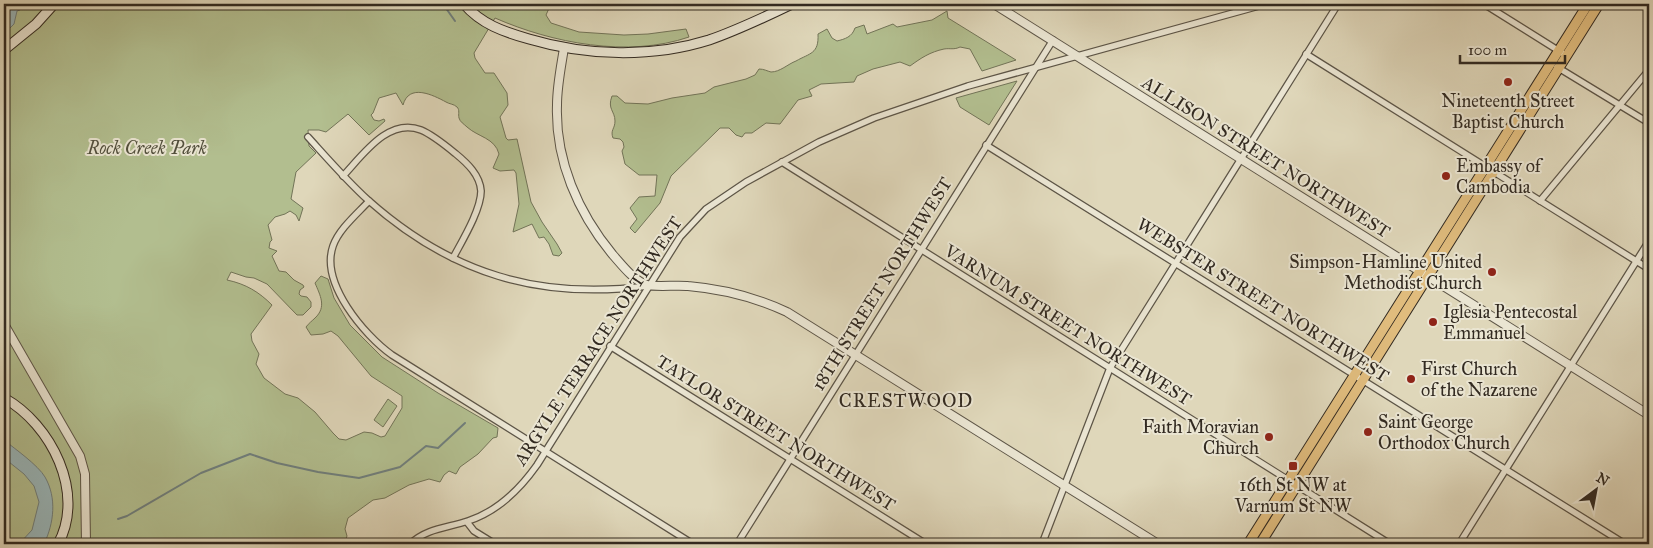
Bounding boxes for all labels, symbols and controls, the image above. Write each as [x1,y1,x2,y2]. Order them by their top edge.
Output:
scale bar [1460,32,1566,64]
text: 100 m [1468,41,1508,59]
street label: ALLISON STREET NORTHWEST [1137,71,1394,243]
marker: Nineteenth Street Baptist Church [1502,76,1514,88]
place label: Nineteenth Street Baptist Church [1441,90,1575,133]
park label: Rock Creek Park [86,137,207,159]
place label: Embassy of Cambodia [1456,155,1544,198]
marker: Embassy of Cambodia [1440,170,1452,182]
street label: 18TH STREET NORTHWEST [807,173,957,395]
street label: ARGYLE TERRACE NORTHWEST [509,212,687,470]
street label: WEBSTER STREET NORTHWEST [1133,213,1393,387]
street label: VARNUM STREET NORTHWEST [940,239,1196,410]
place label: Simpson-Hamline United Methodist Church [1289,251,1482,294]
marker: Simpson-Hamline United Methodist Church [1486,266,1498,278]
place label: Iglesia Pentecostal Emmanuel [1443,301,1577,344]
marker: Iglesia Pentecostal Emmanuel [1427,316,1439,328]
street label: TAYLOR STREET NORTHWEST [652,350,900,516]
place label: First Church of the Nazarene [1421,358,1538,401]
marker: First Church of the Nazarene [1405,373,1417,385]
district label: CRESTWOOD [839,389,973,412]
place label: Saint George Orthodox Church [1378,411,1510,454]
place label: Faith Moravian Church [1142,416,1259,459]
marker: Saint George Orthodox Church [1362,426,1374,438]
marker: Faith Moravian Church [1263,431,1275,443]
marker: 16th St NW at Varnum St NW [1287,460,1299,472]
north arrow [1570,466,1620,516]
text: N [1593,469,1612,490]
place label: 16th St NW at Varnum St NW [1234,474,1352,517]

